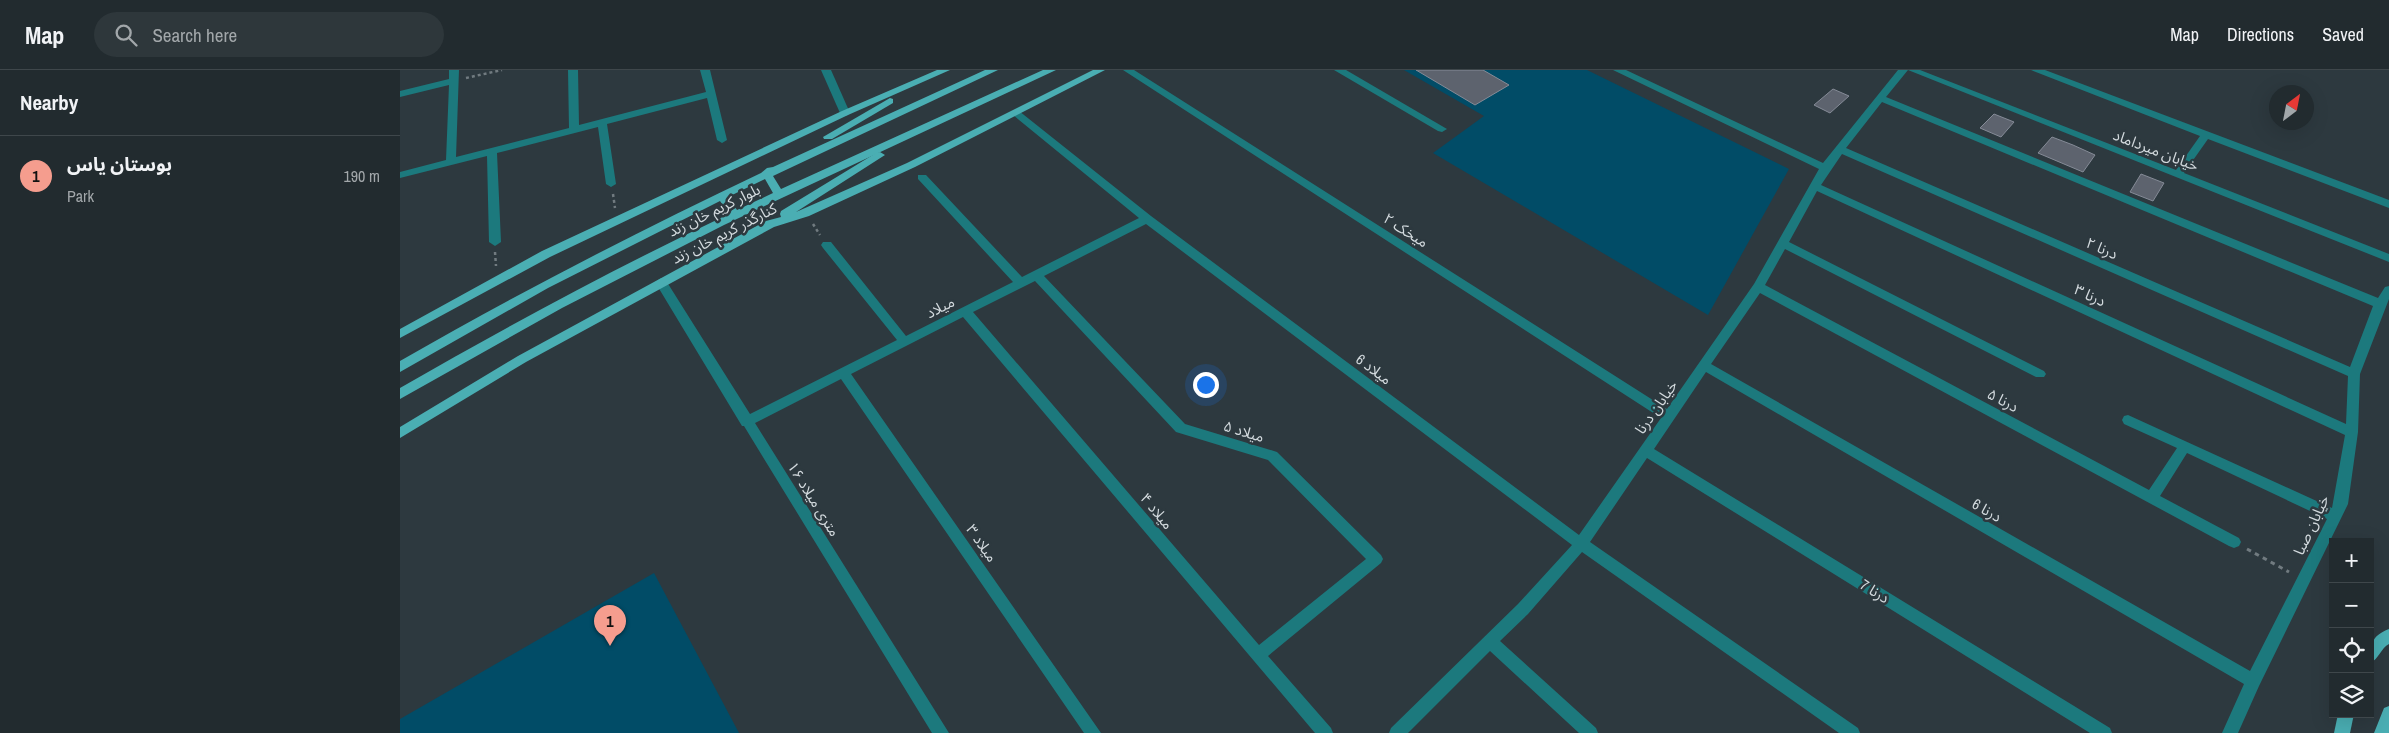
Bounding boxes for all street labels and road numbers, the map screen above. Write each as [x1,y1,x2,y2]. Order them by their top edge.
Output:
street label: خیابان میرداماد [2110,124,2202,176]
street label: بلوار کریم خان زند [664,179,764,242]
street label: کنارگذر کریم خان زند [668,197,781,269]
street label: میخک ۲ [1379,208,1433,252]
street label: درنا ۲ [2083,232,2121,264]
street label: درنا ۳ [2071,279,2109,311]
street label: میلاد [922,291,958,323]
street label: میلاد 6 [1352,349,1396,389]
street label: خیابان درنا [1630,376,1682,438]
street label: درنا ۵ [1984,383,2022,417]
street label: میلاد ۵ [1221,415,1267,447]
street label: ۱۶ متری میلاد [783,458,845,540]
street label: میلاد ۴ [1136,488,1178,534]
street label: خیابان صبا [2288,491,2334,558]
street label: درنا 6 [1968,493,2006,527]
street label: میلاد ۳ [961,520,1003,566]
street label: درنا 7 [1856,574,1894,608]

